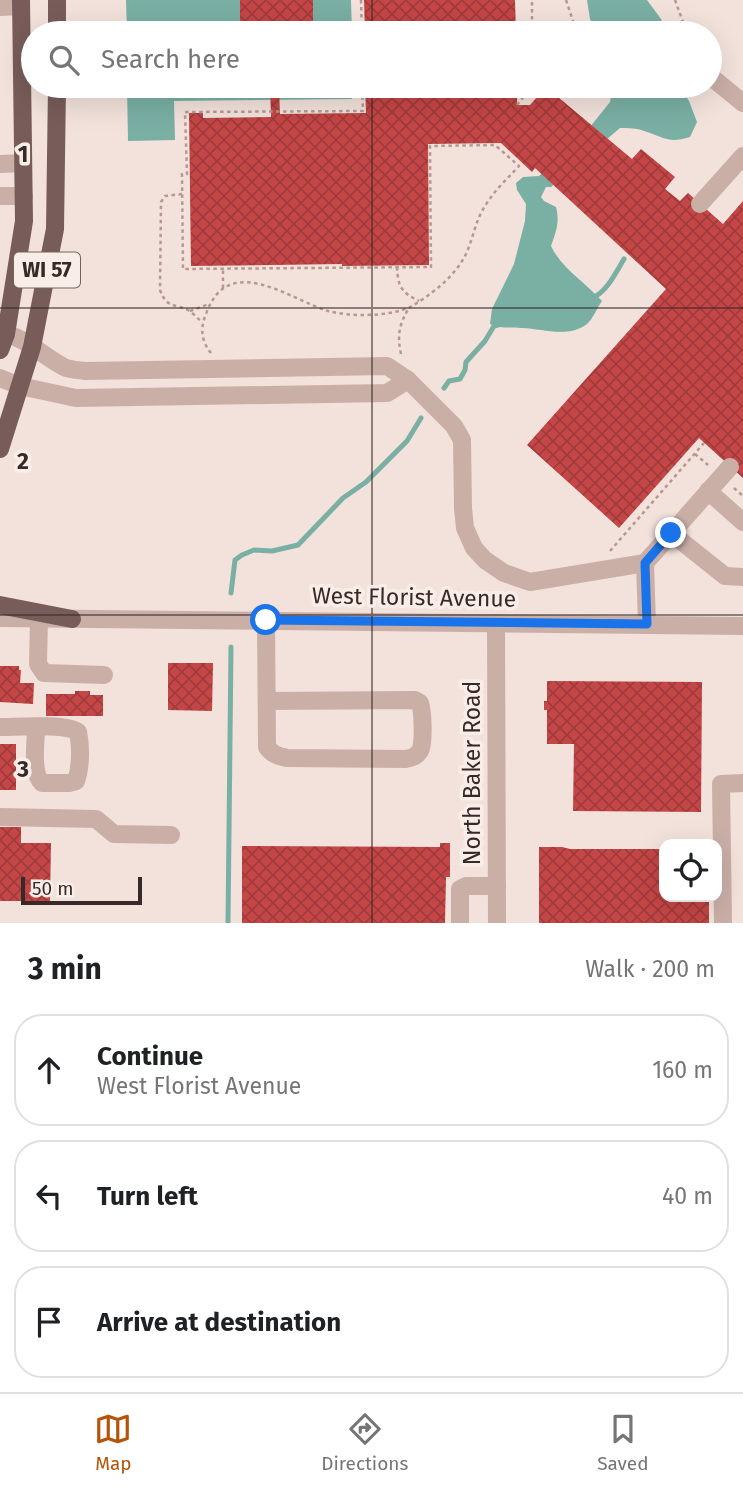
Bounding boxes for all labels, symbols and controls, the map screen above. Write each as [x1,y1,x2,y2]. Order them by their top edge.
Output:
search box [21,21,722,98]
icon: search [45,41,83,79]
text: Search here [101,44,240,75]
text: 1 [18,140,28,168]
road number: WI 57 [14,252,80,288]
text: 2 [17,447,29,475]
route end [655,517,686,548]
street label: West Florist Avenue [312,581,516,613]
route start [250,604,281,635]
street label: North Baker Road [458,681,486,865]
text: 3 [16,755,29,783]
map controls [659,839,722,902]
button: locate [659,839,722,902]
scale bar [21,874,142,906]
text: 50 m [32,877,73,900]
text: 3 min [28,951,102,987]
text: Walk · 200 m [585,955,715,983]
text: Continue [97,1041,203,1072]
icon: ahead [30,1051,68,1089]
text: 160 m [652,1056,713,1084]
text: West Florist Avenue [97,1072,301,1100]
icon: left [30,1177,68,1215]
text: Turn left [97,1181,198,1212]
text: 40 m [662,1182,713,1210]
icon: arrive [30,1303,68,1341]
text: Arrive at destination [97,1307,341,1338]
tab: Map [94,1410,132,1475]
tab: Directions [321,1410,408,1475]
tab: Saved [597,1410,649,1475]

